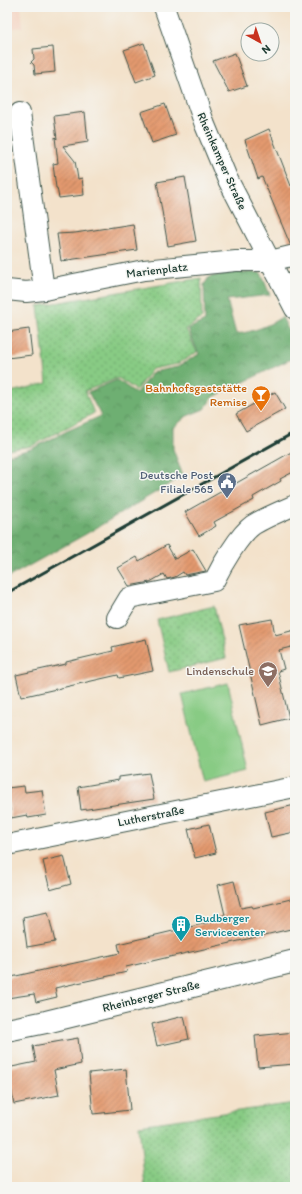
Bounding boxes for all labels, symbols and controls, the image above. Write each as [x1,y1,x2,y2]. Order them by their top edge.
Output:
north arrow [240,22,280,62]
text: N [259,42,273,57]
street label: Rheinkamper Straße [194,110,250,212]
street label: Marienplatz [125,259,189,281]
place label: Bahnhofsgaststätte Remise [145,381,247,409]
bar icon: Bahnhofsgaststätte Remise [250,384,272,412]
place label: Deutsche Post Filiale 565 [140,468,213,496]
public building icon: Deutsche Post Filiale 565 [216,471,238,499]
school or university icon: Lindenschule [257,660,279,688]
place label: Lindenschule [186,664,254,678]
street label: Lutherstraße [116,803,186,829]
place label: Budberger Servicecenter [195,911,265,939]
building icon: Budberger Servicecenter [170,914,192,942]
street label: Rheinberger Straße [101,977,201,1015]

